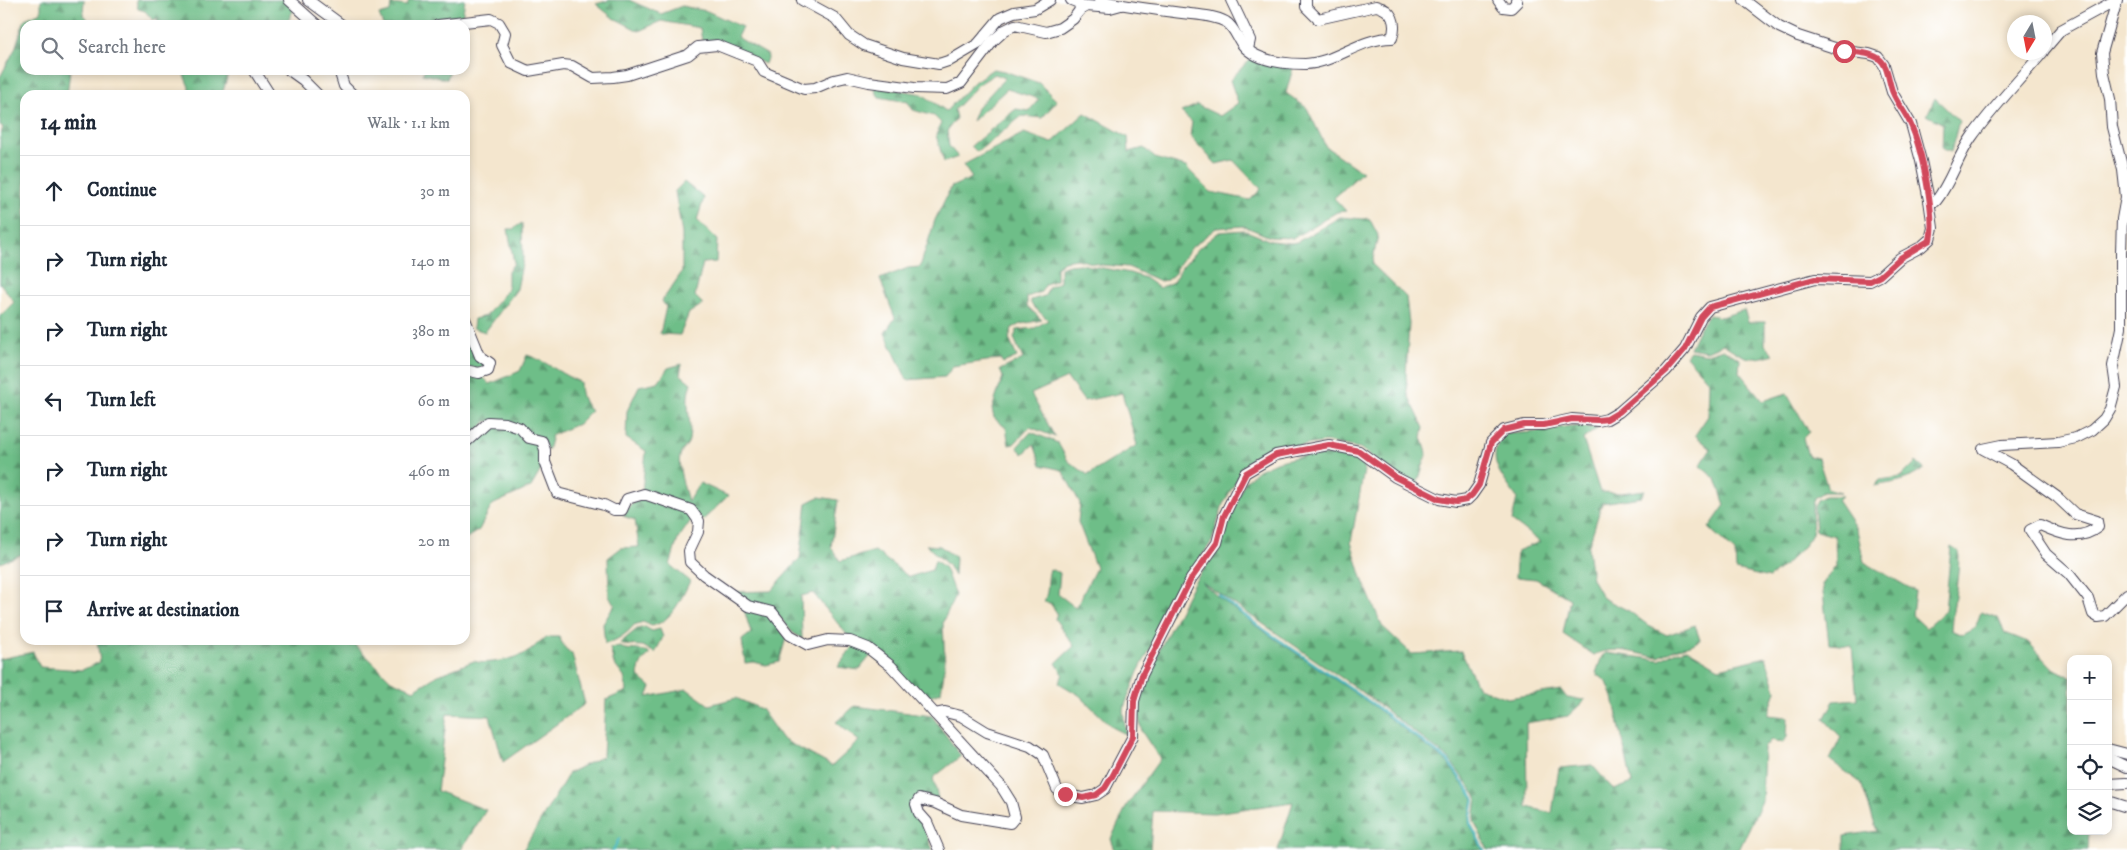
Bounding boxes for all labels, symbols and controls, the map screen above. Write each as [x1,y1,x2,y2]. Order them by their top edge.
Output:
north arrow [2007,15,2052,60]
search box [20,20,470,75]
icon: search [38,34,66,62]
text: Search here [78,36,166,59]
route start [1833,40,1856,63]
text: 14 min [40,110,96,136]
text: Walk · 1.1 km [367,113,450,133]
icon: ahead [40,177,68,205]
text: Continue [87,179,157,202]
text: 30 m [420,181,450,201]
icon: right [40,247,68,275]
text: Turn right [87,249,167,272]
text: 140 m [411,251,450,271]
icon: right [40,317,68,345]
text: Turn right [87,319,167,342]
text: 380 m [412,321,450,341]
icon: left [40,387,68,415]
text: Turn left [87,389,156,412]
text: 60 m [418,391,450,411]
icon: right [40,457,68,485]
text: Turn right [87,459,167,482]
text: 460 m [408,461,450,481]
icon: right [40,527,68,555]
text: Turn right [87,529,167,552]
text: 20 m [418,531,450,551]
icon: arrive [40,597,68,625]
text: Arrive at destination [87,599,239,622]
map controls [2067,655,2112,835]
button: + [2067,655,2112,700]
button: − [2067,700,2112,745]
button: locate [2067,745,2112,790]
route end [1054,783,1077,806]
button: layers [2067,790,2112,835]

